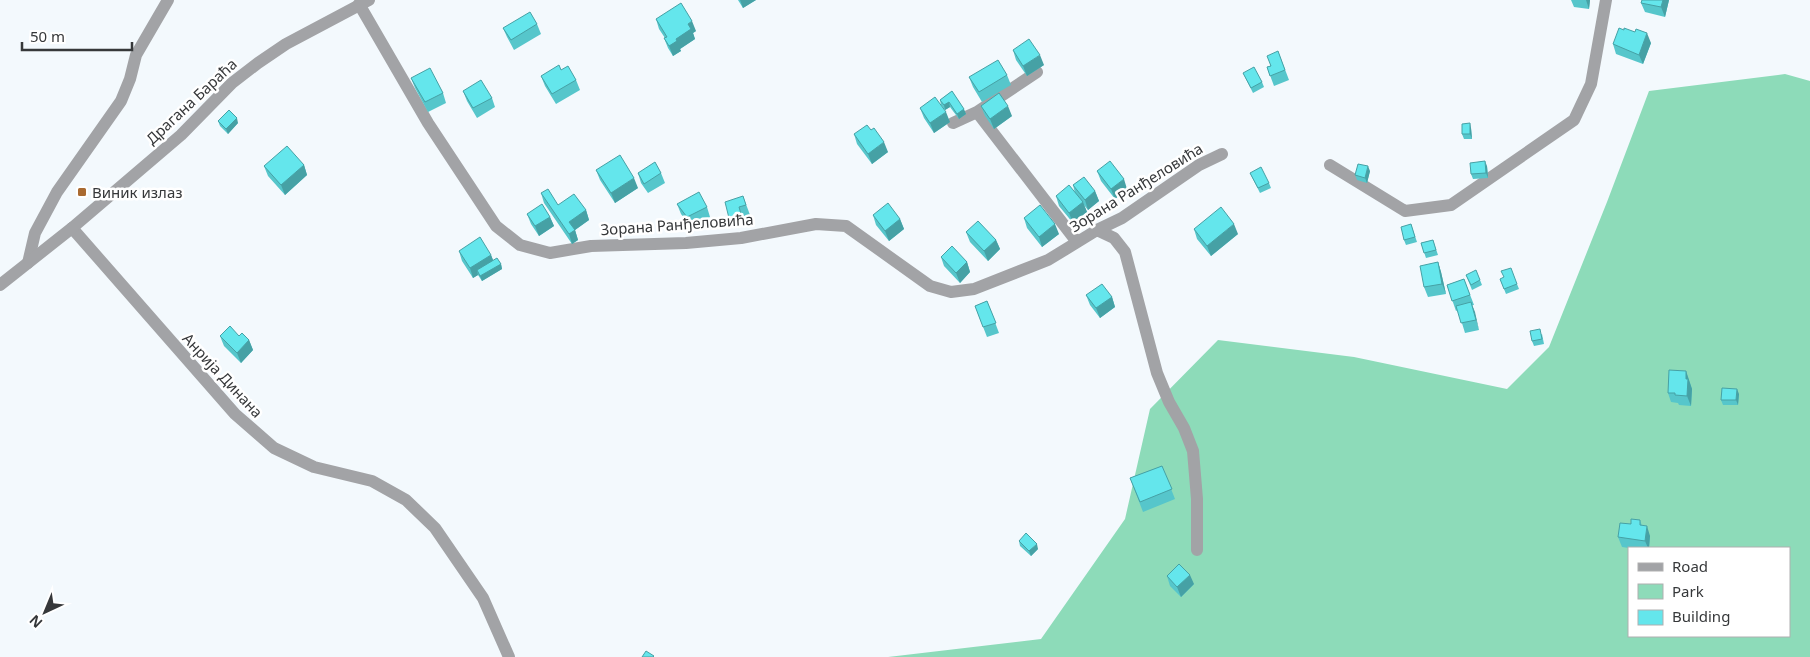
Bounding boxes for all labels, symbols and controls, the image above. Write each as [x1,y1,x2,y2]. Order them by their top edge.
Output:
scale bar [22,20,132,52]
text: 50 m [30,26,65,46]
street label: Драгана Бараћа [141,54,241,148]
street label: Зорана Ранђеловића [1066,138,1206,236]
place label: Виник излаз [92,182,183,202]
marker: Виник излаз [76,186,88,198]
street label: Зорана Ранђеловића [600,209,754,239]
street label: Анрија Динана [179,328,267,422]
legend [1628,547,1790,637]
text: Road [1672,556,1708,576]
text: Park [1672,581,1704,601]
north arrow [20,587,70,637]
text: Building [1672,606,1730,626]
text: N [25,611,46,633]

